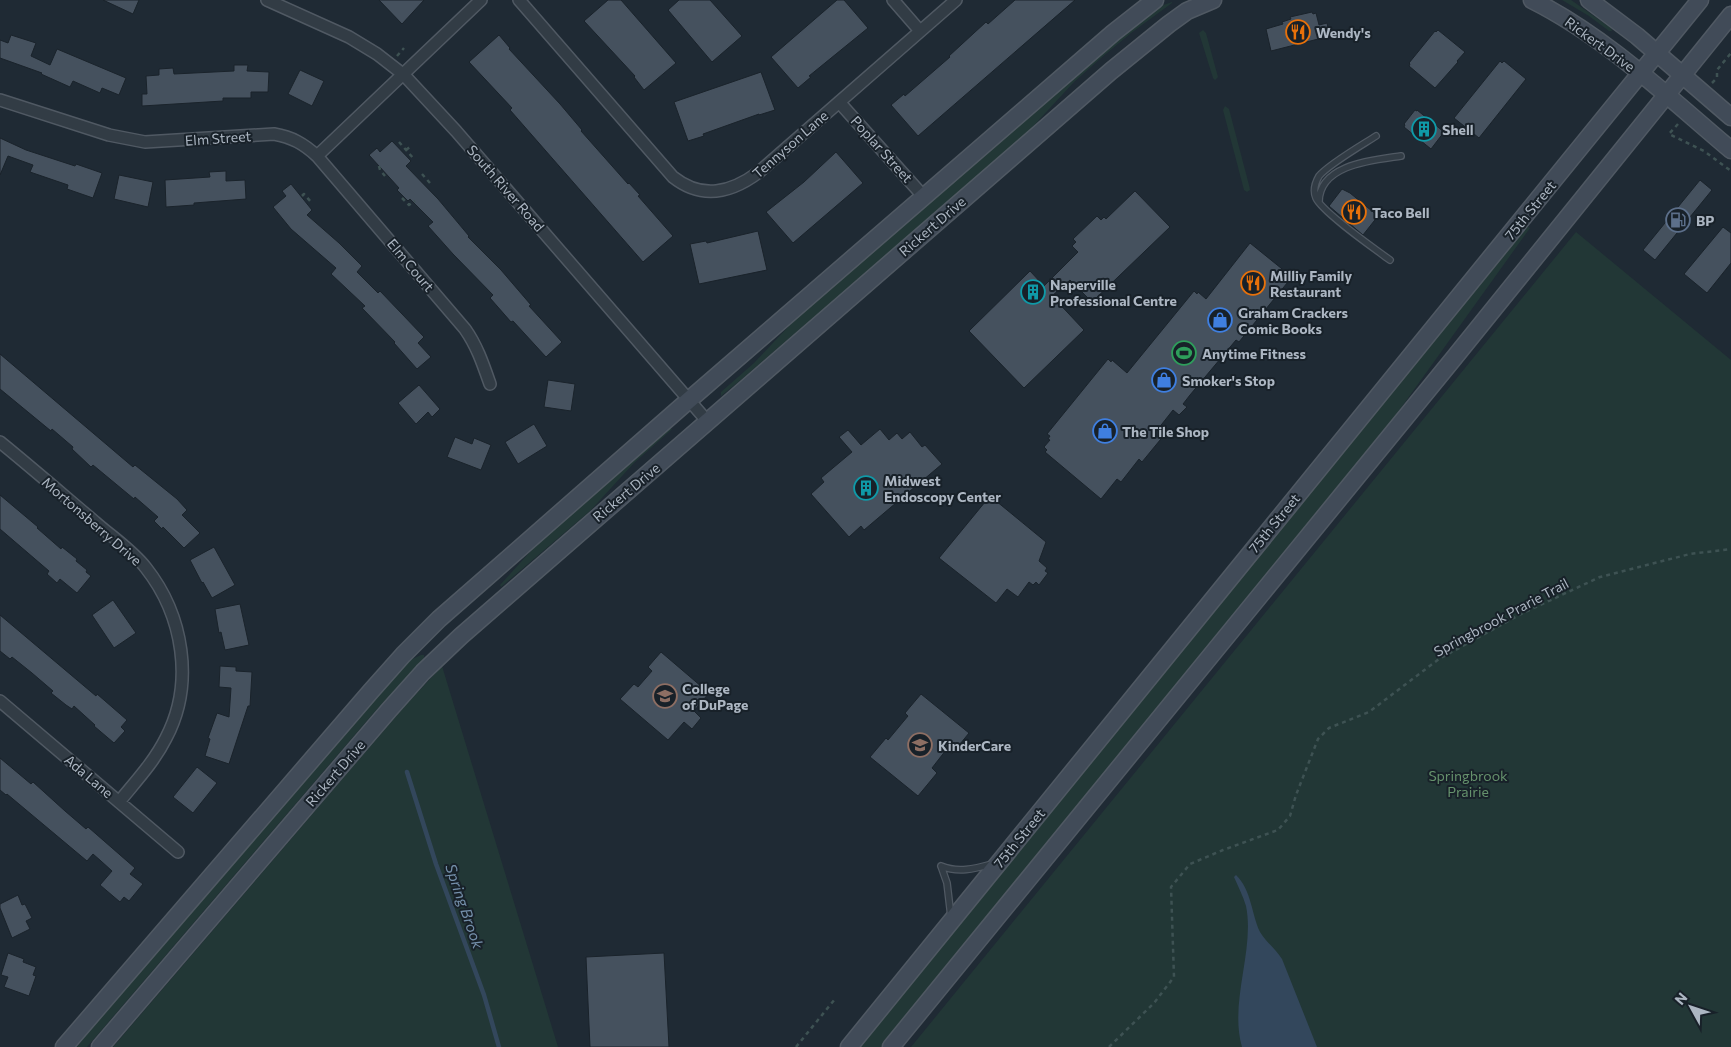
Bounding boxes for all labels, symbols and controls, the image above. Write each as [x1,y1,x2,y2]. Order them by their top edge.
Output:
street label: Rickert Drive [1562,13,1638,75]
restaurant icon: Wendy's [1285,19,1311,45]
place label: Wendy's [1316,24,1371,41]
street label: Tennyson Lane [749,107,831,181]
street label: Poplar Street [848,112,917,186]
building icon: Shell [1411,116,1437,142]
place label: Shell [1442,121,1474,138]
street label: Elm Street [184,127,252,149]
street label: South River Road [464,141,548,235]
street label: 75th Street [1501,177,1559,243]
street label: Rickert Drive [895,193,969,259]
restaurant icon: Taco Bell [1341,199,1367,225]
place label: Taco Bell [1372,204,1430,221]
fuel station icon: BP [1665,207,1691,233]
place label: BP [1696,212,1714,229]
street label: Elm Court [384,235,438,295]
place label: Milliy Family Restaurant [1270,267,1352,300]
restaurant icon: Milliy Family Restaurant [1240,270,1266,296]
place label: Naperville Professional Centre [1050,276,1177,309]
building icon: Naperville Professional Centre [1020,279,1046,305]
place label: Graham Crackers Comic Books [1238,304,1349,337]
shop icon: Graham Crackers Comic Books [1207,307,1233,333]
sports icon: Anytime Fitness [1171,340,1197,366]
place label: Anytime Fitness [1202,345,1307,362]
shop icon: Smoker's Stop [1151,367,1177,393]
place label: Smoker's Stop [1182,372,1275,389]
shop icon: The Tile Shop [1092,418,1118,444]
place label: The Tile Shop [1122,423,1209,440]
street label: Rickert Drive [589,459,663,525]
place label: Midwest Endoscopy Center [884,472,1001,505]
street label: Mortonsberry Drive [39,473,145,569]
building icon: Midwest Endoscopy Center [853,475,879,501]
street label: 75th Street [1245,490,1303,556]
street label: Springbrook Prarie Trail [1431,574,1571,660]
place label: College of DuPage [682,680,748,713]
school or university icon: College of DuPage [652,683,678,709]
school or university icon: KinderCare [907,732,933,758]
street label: Rickert Drive [302,736,368,810]
place label: KinderCare [938,737,1011,754]
street label: Ada Lane [61,751,117,801]
park label: Springbrook Prairie [1428,767,1508,800]
street label: 75th Street [990,805,1048,871]
water label: Spring Brook [442,861,488,952]
north arrow [1666,982,1716,1032]
text: N [1671,989,1691,1008]

